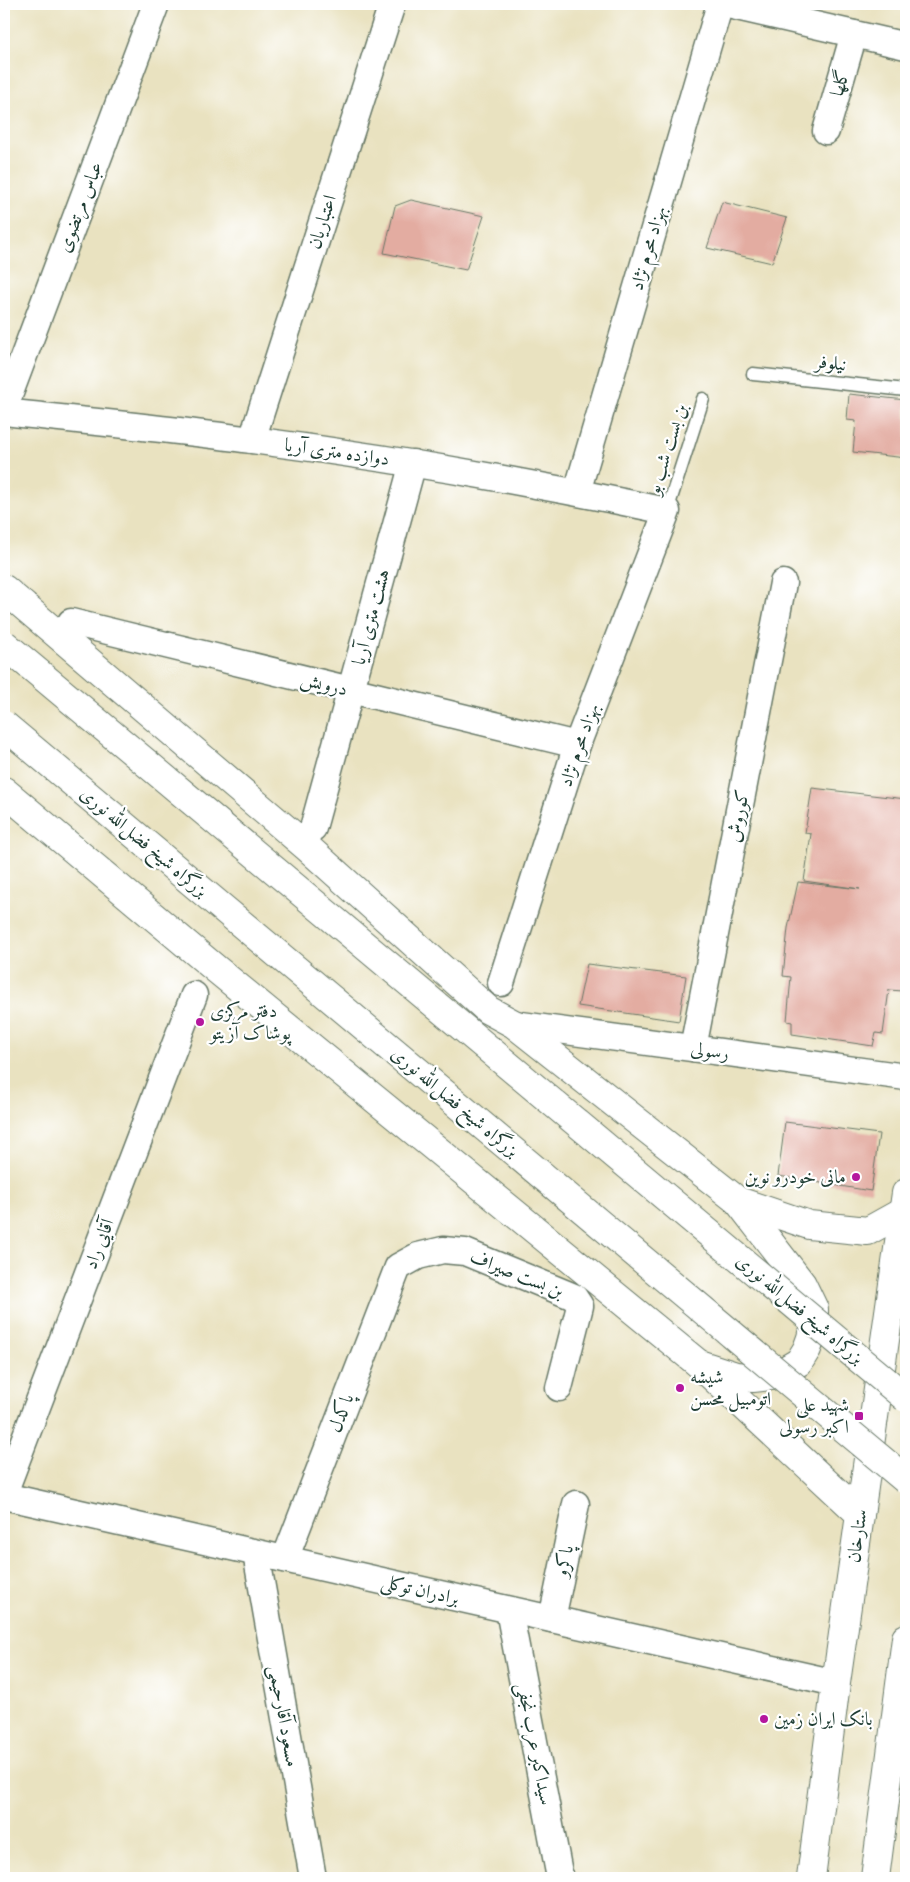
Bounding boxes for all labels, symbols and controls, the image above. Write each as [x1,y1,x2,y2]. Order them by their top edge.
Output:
street label: گلها [825,67,855,99]
street label: عباس مرتضوی [52,158,109,256]
street label: اعتباریان [302,192,342,252]
street label: بهزاد محرم نژاد [624,203,675,294]
street label: نیلوفر [812,349,848,377]
street label: بن بست شب بو [640,400,693,499]
street label: دوازده متری آریا [283,433,391,471]
street label: هشت متری آریا [347,566,395,668]
street label: درویش [298,667,350,702]
street label: بهزاد محرم نژاد [554,700,608,791]
street label: بزرگراه شیخ فضل‌الله نوری [72,779,215,907]
street label: کوروش [721,788,755,844]
place label: دفتر مرکزی پوشاک آزیتو [208,999,292,1046]
marker: دفتر مرکزی پوشاک آزیتو [194,1016,206,1028]
street label: رسولی [689,1036,731,1066]
street label: بزرگراه شیخ فضل‌الله نوری [383,1039,526,1167]
place label: مانی خودرو نوین [744,1165,846,1189]
marker: مانی خودرو نوین [850,1171,862,1183]
street label: آقایی راد [78,1214,121,1273]
street label: بن بست صیراف [467,1244,568,1304]
street label: بزرگراه شیخ فضل‌الله نوری [728,1246,871,1374]
place label: شیشه اتومبیل محسن [690,1365,771,1412]
marker: شیشه اتومبیل محسن [674,1382,686,1394]
street label: پاکدل [323,1389,361,1436]
place label: شهید علی اکبر رسولی [779,1393,849,1439]
marker: شهید علی اکبر رسولی [853,1410,865,1422]
street label: ستارخان [841,1508,873,1564]
street label: پاکرو [549,1542,580,1581]
street label: برادران توکلی [378,1569,462,1613]
street label: مسعود آقارحیمی [262,1663,305,1769]
street label: سیداکبر عرب نجفی [510,1681,559,1808]
place label: بانک ایران زمین [774,1707,873,1731]
marker: بانک ایران زمین [758,1713,770,1725]

